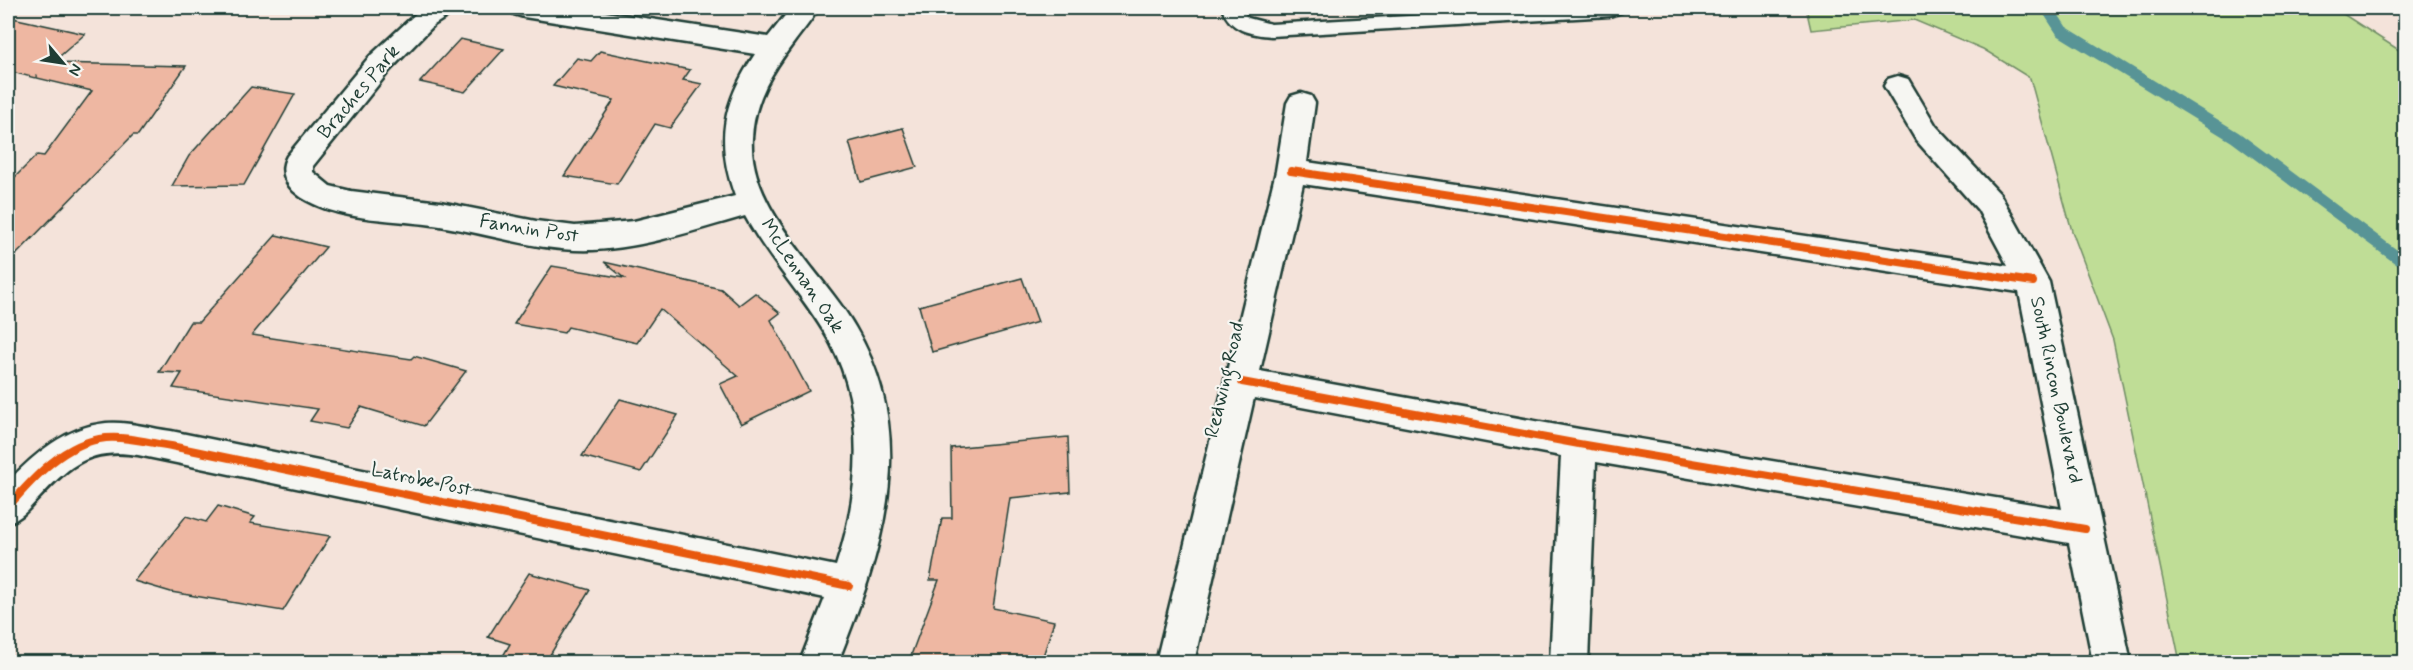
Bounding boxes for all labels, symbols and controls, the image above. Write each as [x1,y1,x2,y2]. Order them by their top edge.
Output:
north arrow [33,33,93,93]
street label: Braches Park [312,39,406,145]
text: N [63,60,87,79]
street label: Fannin Post [478,208,581,250]
street label: McLennan Oak [754,213,850,339]
street label: South Rincon Boulevard [2023,294,2089,486]
street label: Redwing Road [1199,319,1253,441]
street label: Latrobe Post [368,456,474,504]

